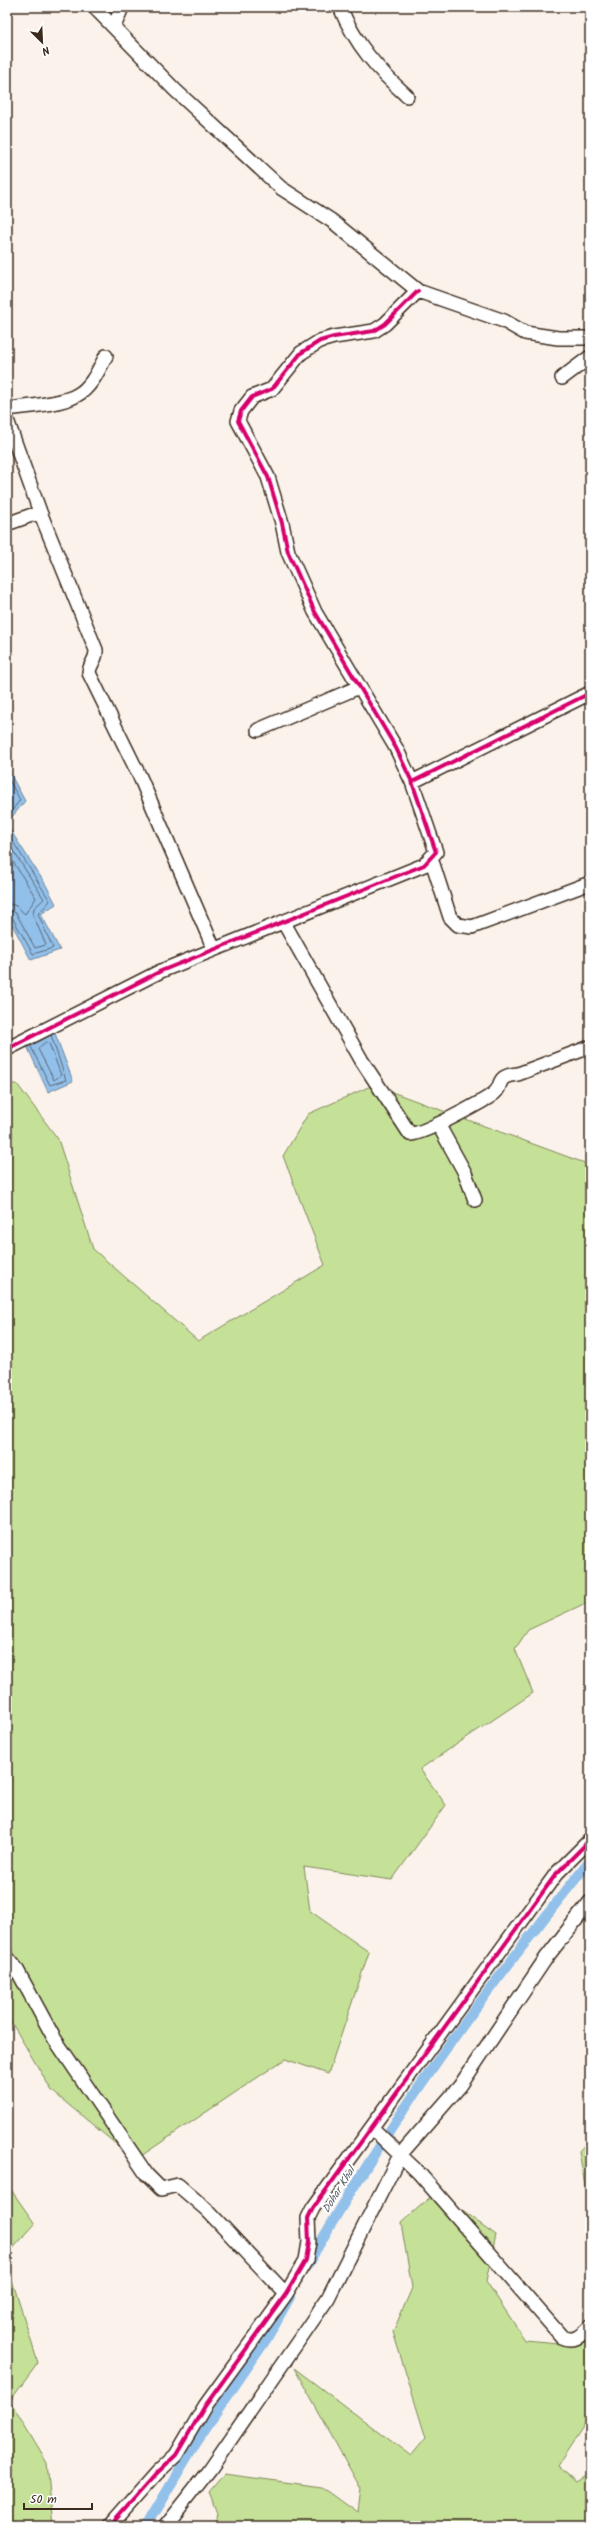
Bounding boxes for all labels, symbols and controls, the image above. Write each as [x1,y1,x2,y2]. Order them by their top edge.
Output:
north arrow [22,22,62,62]
text: N [39,41,52,60]
water label: Dohar Khal [318,2161,361,2217]
scale bar [24,2485,92,2511]
text: 50 m [30,2490,57,2509]

